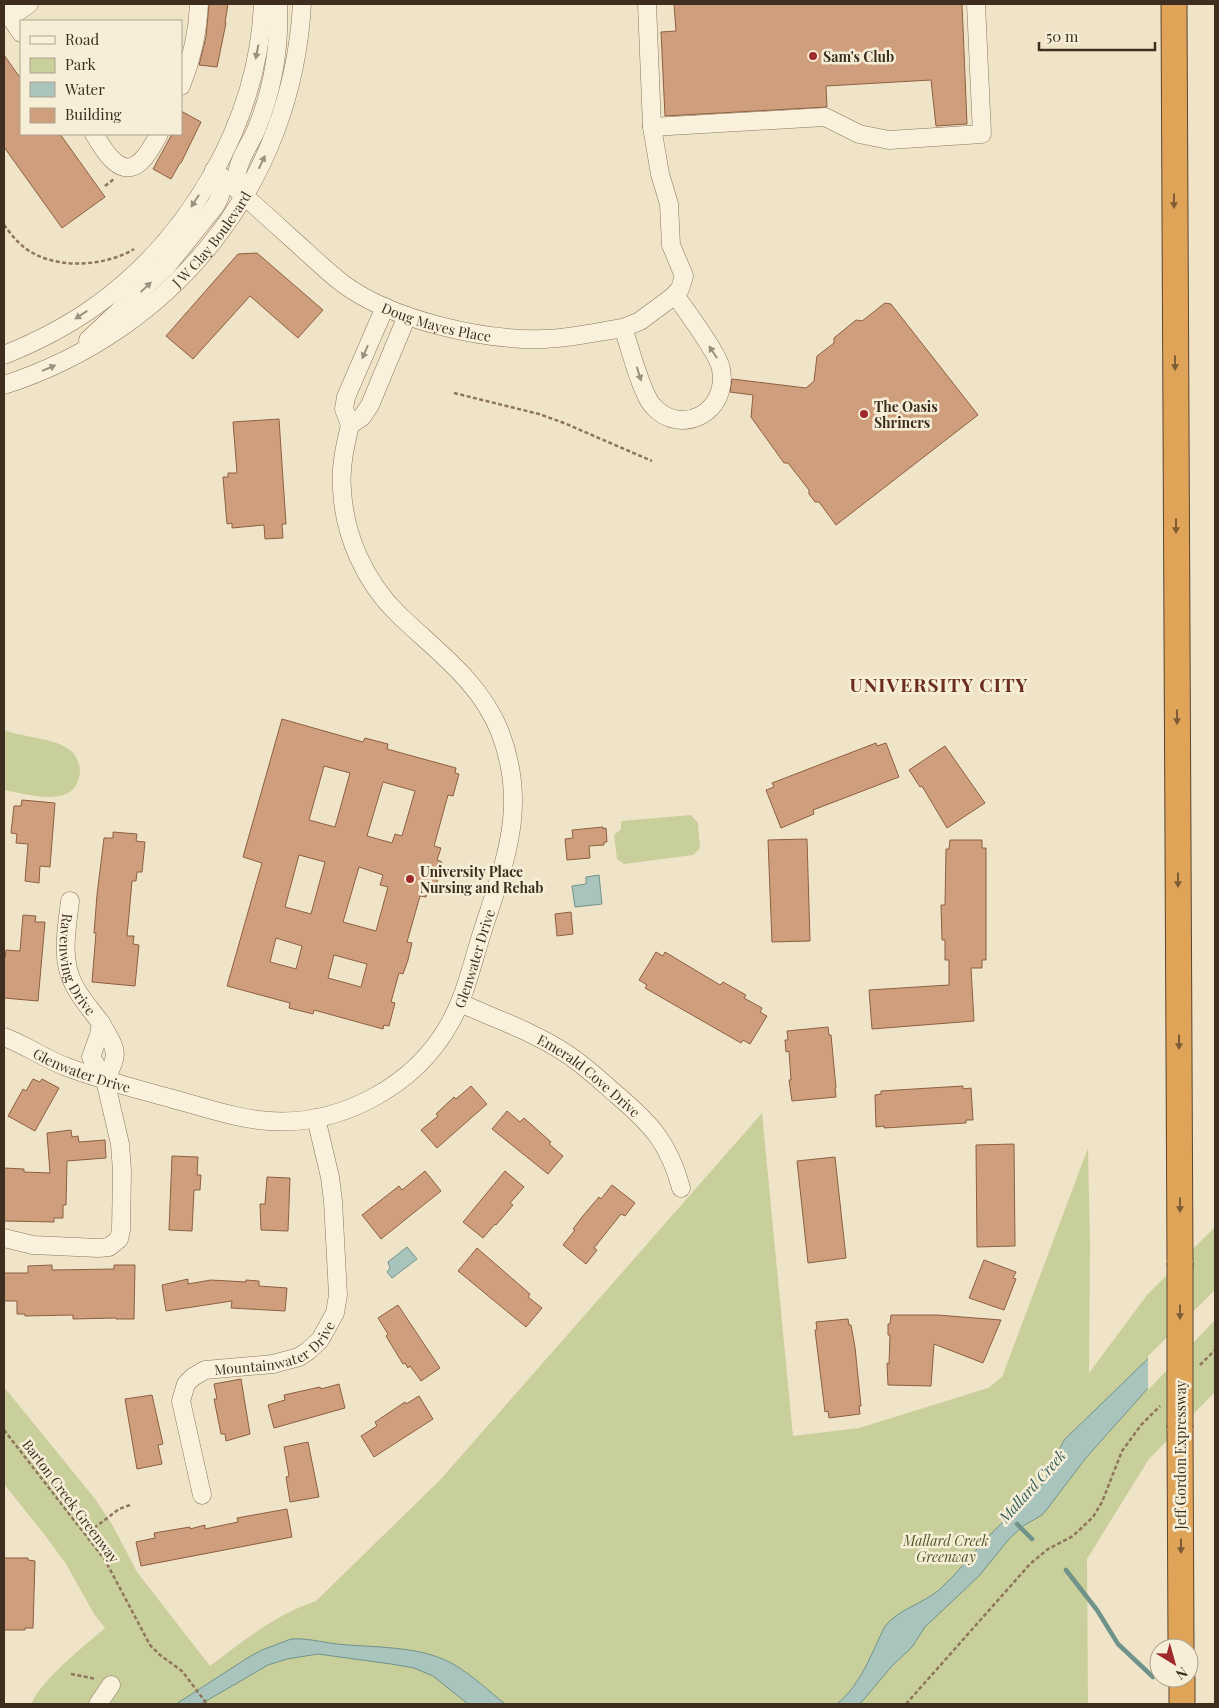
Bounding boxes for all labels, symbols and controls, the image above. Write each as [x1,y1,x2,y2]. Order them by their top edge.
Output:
legend [20,20,182,135]
scale bar [1039,20,1155,52]
text: 50 m [1046,26,1079,46]
text: Road [65,29,99,49]
one-way arrow [253,44,261,60]
place label: Sam's Club [823,47,894,66]
marker: Sam's Club [807,50,819,62]
text: Park [65,54,97,74]
text: Water [64,79,105,99]
text: Building [65,104,122,124]
one-way arrow [258,155,266,169]
street label: J W Clay Boulevard [167,187,255,292]
one-way arrow [1170,193,1178,209]
one-way arrow [190,194,200,208]
one-way arrow [140,281,152,293]
street label: Doug Mayes Place [379,298,492,345]
one-way arrow [75,311,88,320]
one-way arrow [361,345,369,360]
one-way arrow [708,345,718,358]
one-way arrow [1171,355,1179,371]
one-way arrow [42,364,57,372]
one-way arrow [635,367,643,382]
place label: The Oasis Shriners [874,397,938,432]
marker: The Oasis Shriners [858,408,870,420]
one-way arrow [1172,518,1180,534]
district label: UNIVERSITY CITY [850,671,1028,697]
one-way arrow [1173,709,1181,725]
place label: University Place Nursing and Rehab [420,862,544,897]
one-way arrow [1174,872,1182,888]
marker: University Place Nursing and Rehab [404,873,416,885]
street label: Glenwater Drive [449,907,499,1011]
street label: Ravenwing Drive [56,912,100,1019]
street label: Emerald Cove Drive [534,1029,645,1121]
one-way arrow [1175,1034,1183,1050]
street label: Glenwater Drive [30,1043,133,1096]
one-way arrow [1176,1197,1184,1213]
one-way arrow [1176,1304,1184,1320]
street label: Mountainwater Drive [213,1317,338,1379]
street label: Jeff Gordon Expressway [1171,1380,1190,1531]
street label: Barton Creek Greenway [18,1435,124,1567]
water label: Mallard Creek [993,1445,1070,1527]
park label: Mallard Creek Greenway [902,1531,989,1566]
one-way arrow [1177,1539,1185,1555]
north arrow [1149,1638,1199,1688]
text: N [1172,1663,1192,1684]

